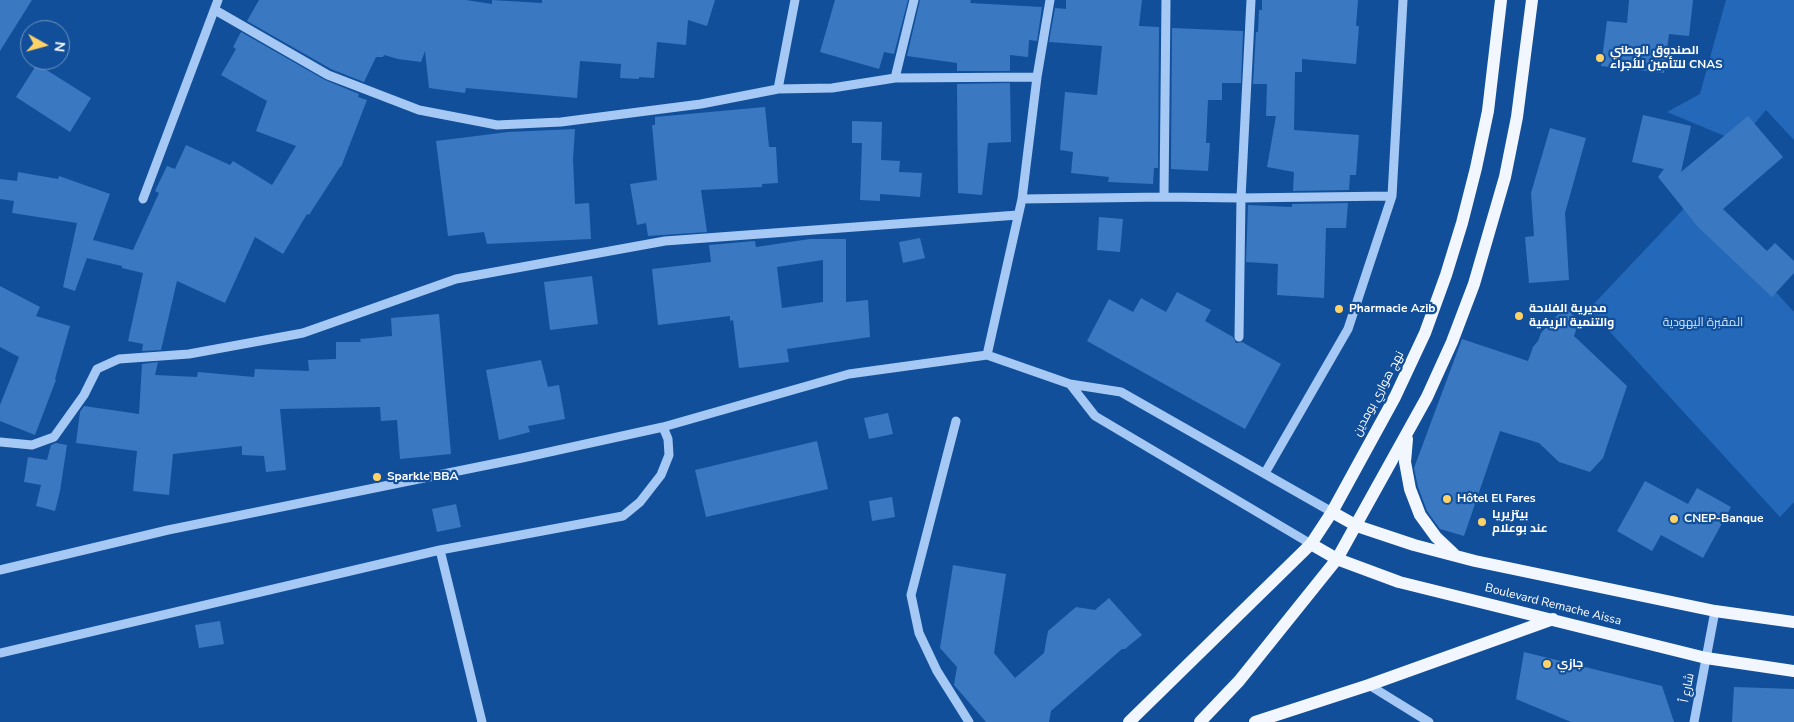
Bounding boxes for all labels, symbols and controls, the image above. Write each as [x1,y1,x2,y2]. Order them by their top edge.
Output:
north arrow [20,20,70,70]
text: N [49,40,69,53]
place label: الصندوق الوطني للتأمين للأجراء CNAS [1610,44,1723,72]
marker: الصندوق الوطني للتأمين للأجراء CNAS [1594,52,1606,64]
place label: Pharmacie Azib [1349,302,1436,316]
place label: مديرية الفلاحة والتنمية الريفية [1529,302,1614,330]
marker: Pharmacie Azib [1333,303,1345,315]
marker: مديرية الفلاحة والتنمية الريفية [1513,310,1525,322]
park label: المقبرة اليهودية [1663,316,1743,330]
street label: نهج هواري بومدين [1351,349,1407,439]
place label: Sparkle BBA [387,470,458,484]
marker: Sparkle BBA [371,471,383,483]
place label: Hôtel El Fares [1457,492,1536,506]
marker: Hôtel El Fares [1441,493,1453,505]
place label: بيتزيريا عند بوعلام [1492,508,1548,536]
place label: CNEP-Banque [1684,512,1763,526]
marker: CNEP-Banque [1668,513,1680,525]
marker: بيتزيريا عند بوعلام [1476,516,1488,528]
street label: Boulevard Remache Aissa [1483,581,1623,629]
place label: جازي [1557,657,1583,671]
marker: جازي [1541,658,1553,670]
street label: شارع أ [1678,672,1698,704]

